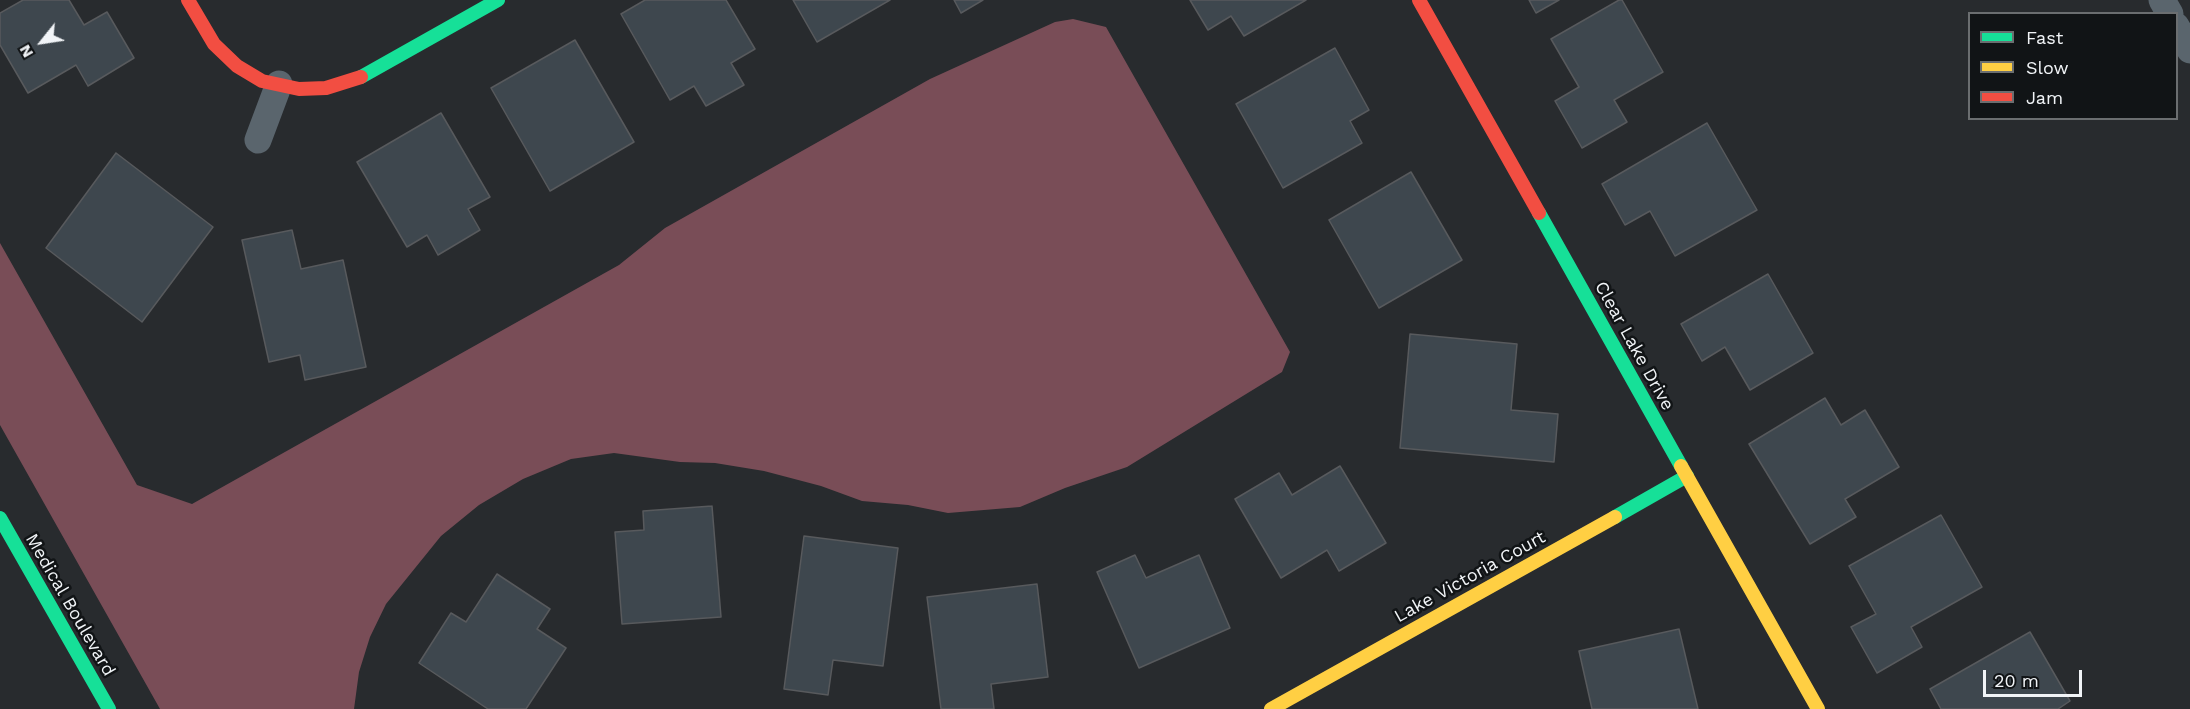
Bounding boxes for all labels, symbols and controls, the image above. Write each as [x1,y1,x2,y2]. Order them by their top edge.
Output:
north arrow [12,12,72,72]
legend [1968,12,2178,120]
text: Fast [2026,27,2063,48]
text: N [15,41,37,61]
text: Slow [2026,57,2069,78]
text: Jam [2026,87,2063,108]
street label: Clear Lake Drive [1590,278,1678,414]
street label: Lake Victoria Court [1391,527,1549,627]
street label: Medical Boulevard [21,530,119,680]
scale bar [1986,658,2085,696]
text: 20 m [1994,670,2039,691]

